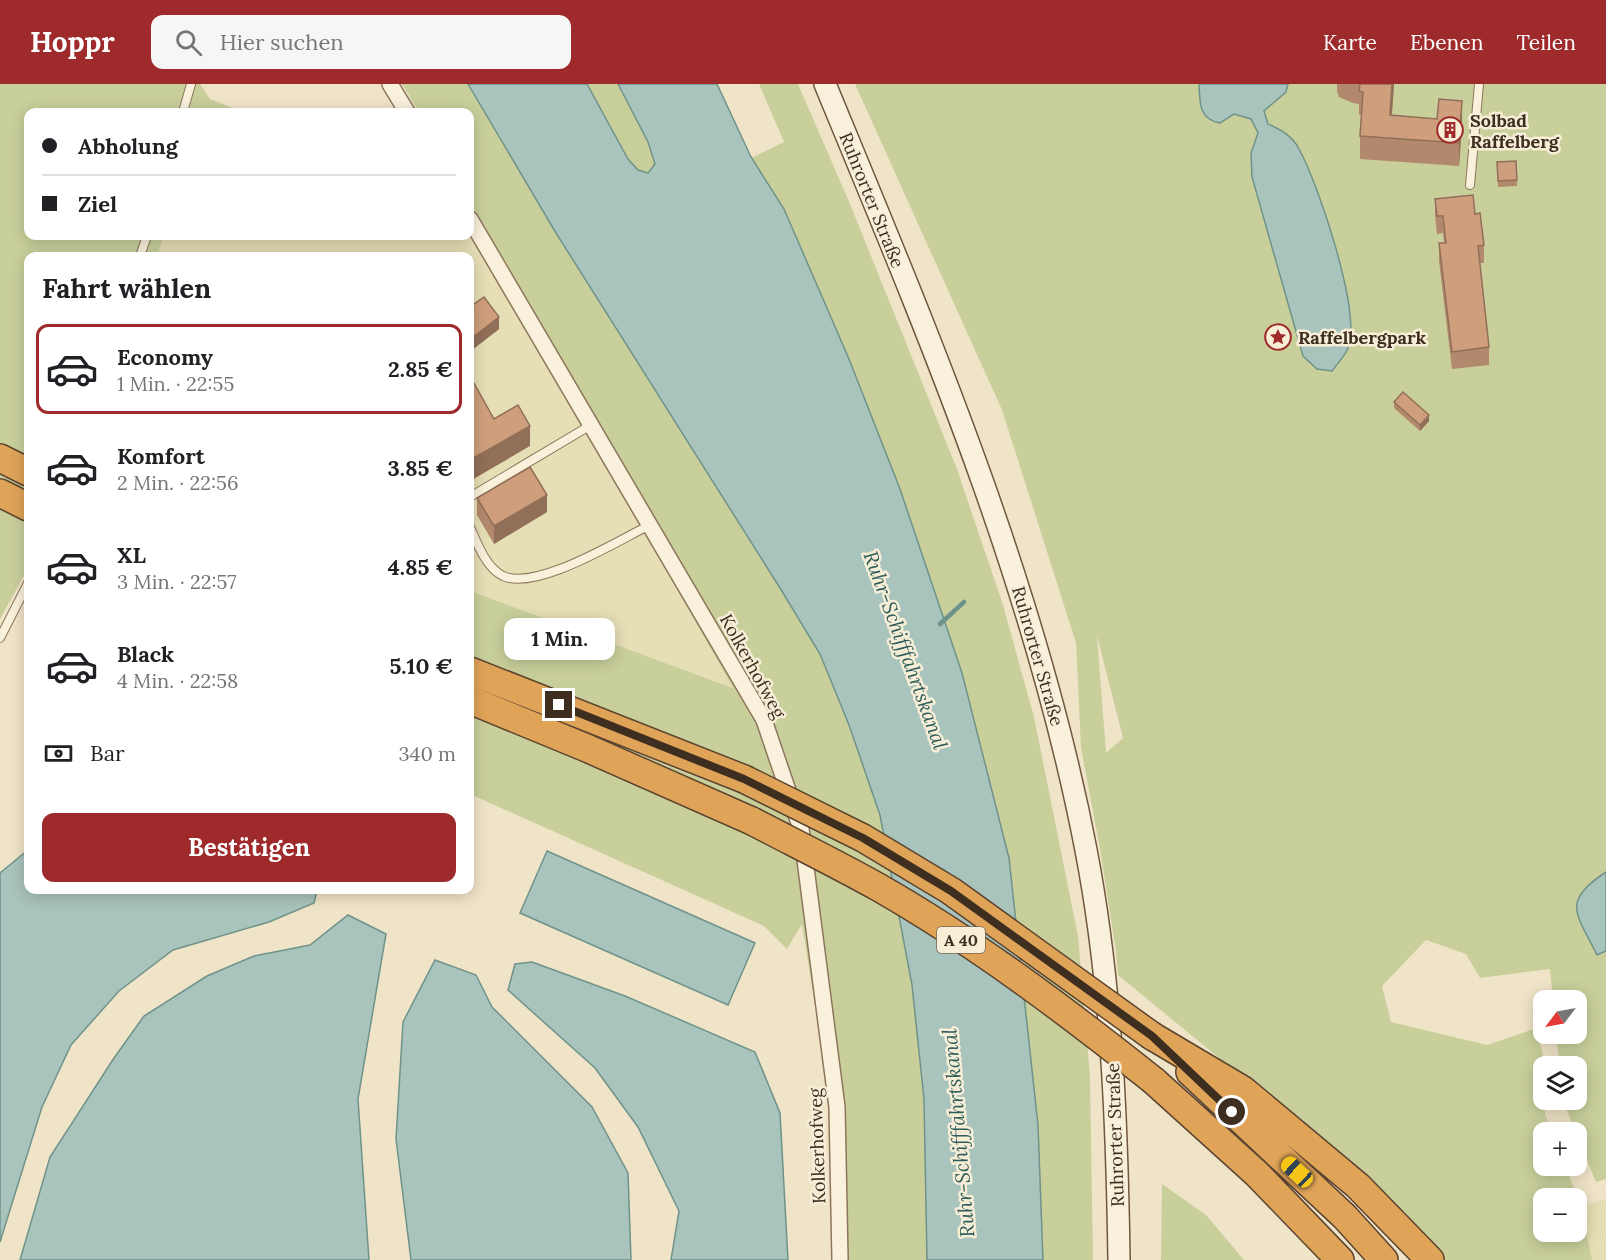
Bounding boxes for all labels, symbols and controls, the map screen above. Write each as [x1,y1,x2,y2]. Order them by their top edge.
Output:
search box [151,15,571,69]
text: Hoppr [30,24,115,60]
icon: search [172,26,205,59]
text: Hier suchen [220,28,344,56]
text: Karte [1323,29,1377,56]
text: Ebenen [1410,29,1483,56]
text: Teilen [1516,29,1576,56]
place label: Solbad Raffelberg [1470,109,1560,153]
building icon: Solbad Raffelberg [1435,115,1465,145]
street label: Ruhrorter Straße [834,129,910,271]
text: Abholung [78,132,178,160]
text: Ziel [78,190,117,218]
text: Fahrt wählen [42,271,211,305]
place icon: Raffelbergpark [1263,322,1293,352]
place label: Raffelbergpark [1298,326,1427,349]
icon: car [45,342,99,396]
text: Economy [117,343,213,371]
text: 2.85 € [388,355,453,383]
text: 1 Min. · 22:55 [117,371,234,396]
icon: car [45,441,99,495]
text: Komfort [117,442,205,470]
text: 3.85 € [388,454,453,482]
text: 2 Min. · 22:56 [117,470,239,495]
icon: car [45,540,99,594]
text: XL [117,541,146,569]
water label: Ruhr-Schifffahrtskanal [858,547,954,753]
text: 4.85 € [388,553,453,581]
text: 3 Min. · 22:57 [117,569,237,594]
street label: Ruhrorter Straße [1007,583,1069,729]
street label: Kolkerhofweg [715,610,792,723]
callout: 1 Min. [504,618,614,660]
text: 1 Min. [531,626,588,651]
icon: car [45,639,99,693]
text: Black [117,640,174,668]
text: 5.10 € [389,652,453,680]
text: 4 Min. · 22:58 [117,668,238,693]
route end [545,691,572,718]
icon: cash [42,737,75,770]
text: Bar [90,739,125,767]
text: 340 m [398,741,456,766]
button: Bestätigen [42,813,456,882]
road number: A 40 [937,927,985,953]
north arrow [1533,990,1587,1044]
map controls [1533,990,1587,1242]
water label: Ruhr-Schifffahrtskanal [936,1027,980,1238]
button: layers [1533,1056,1587,1110]
street label: Ruhrorter Straße [1101,1062,1129,1207]
street label: Kolkerhofweg [803,1087,831,1204]
route start [1218,1098,1245,1125]
button: + [1533,1122,1587,1176]
car [1278,1153,1316,1191]
button: − [1533,1188,1587,1242]

